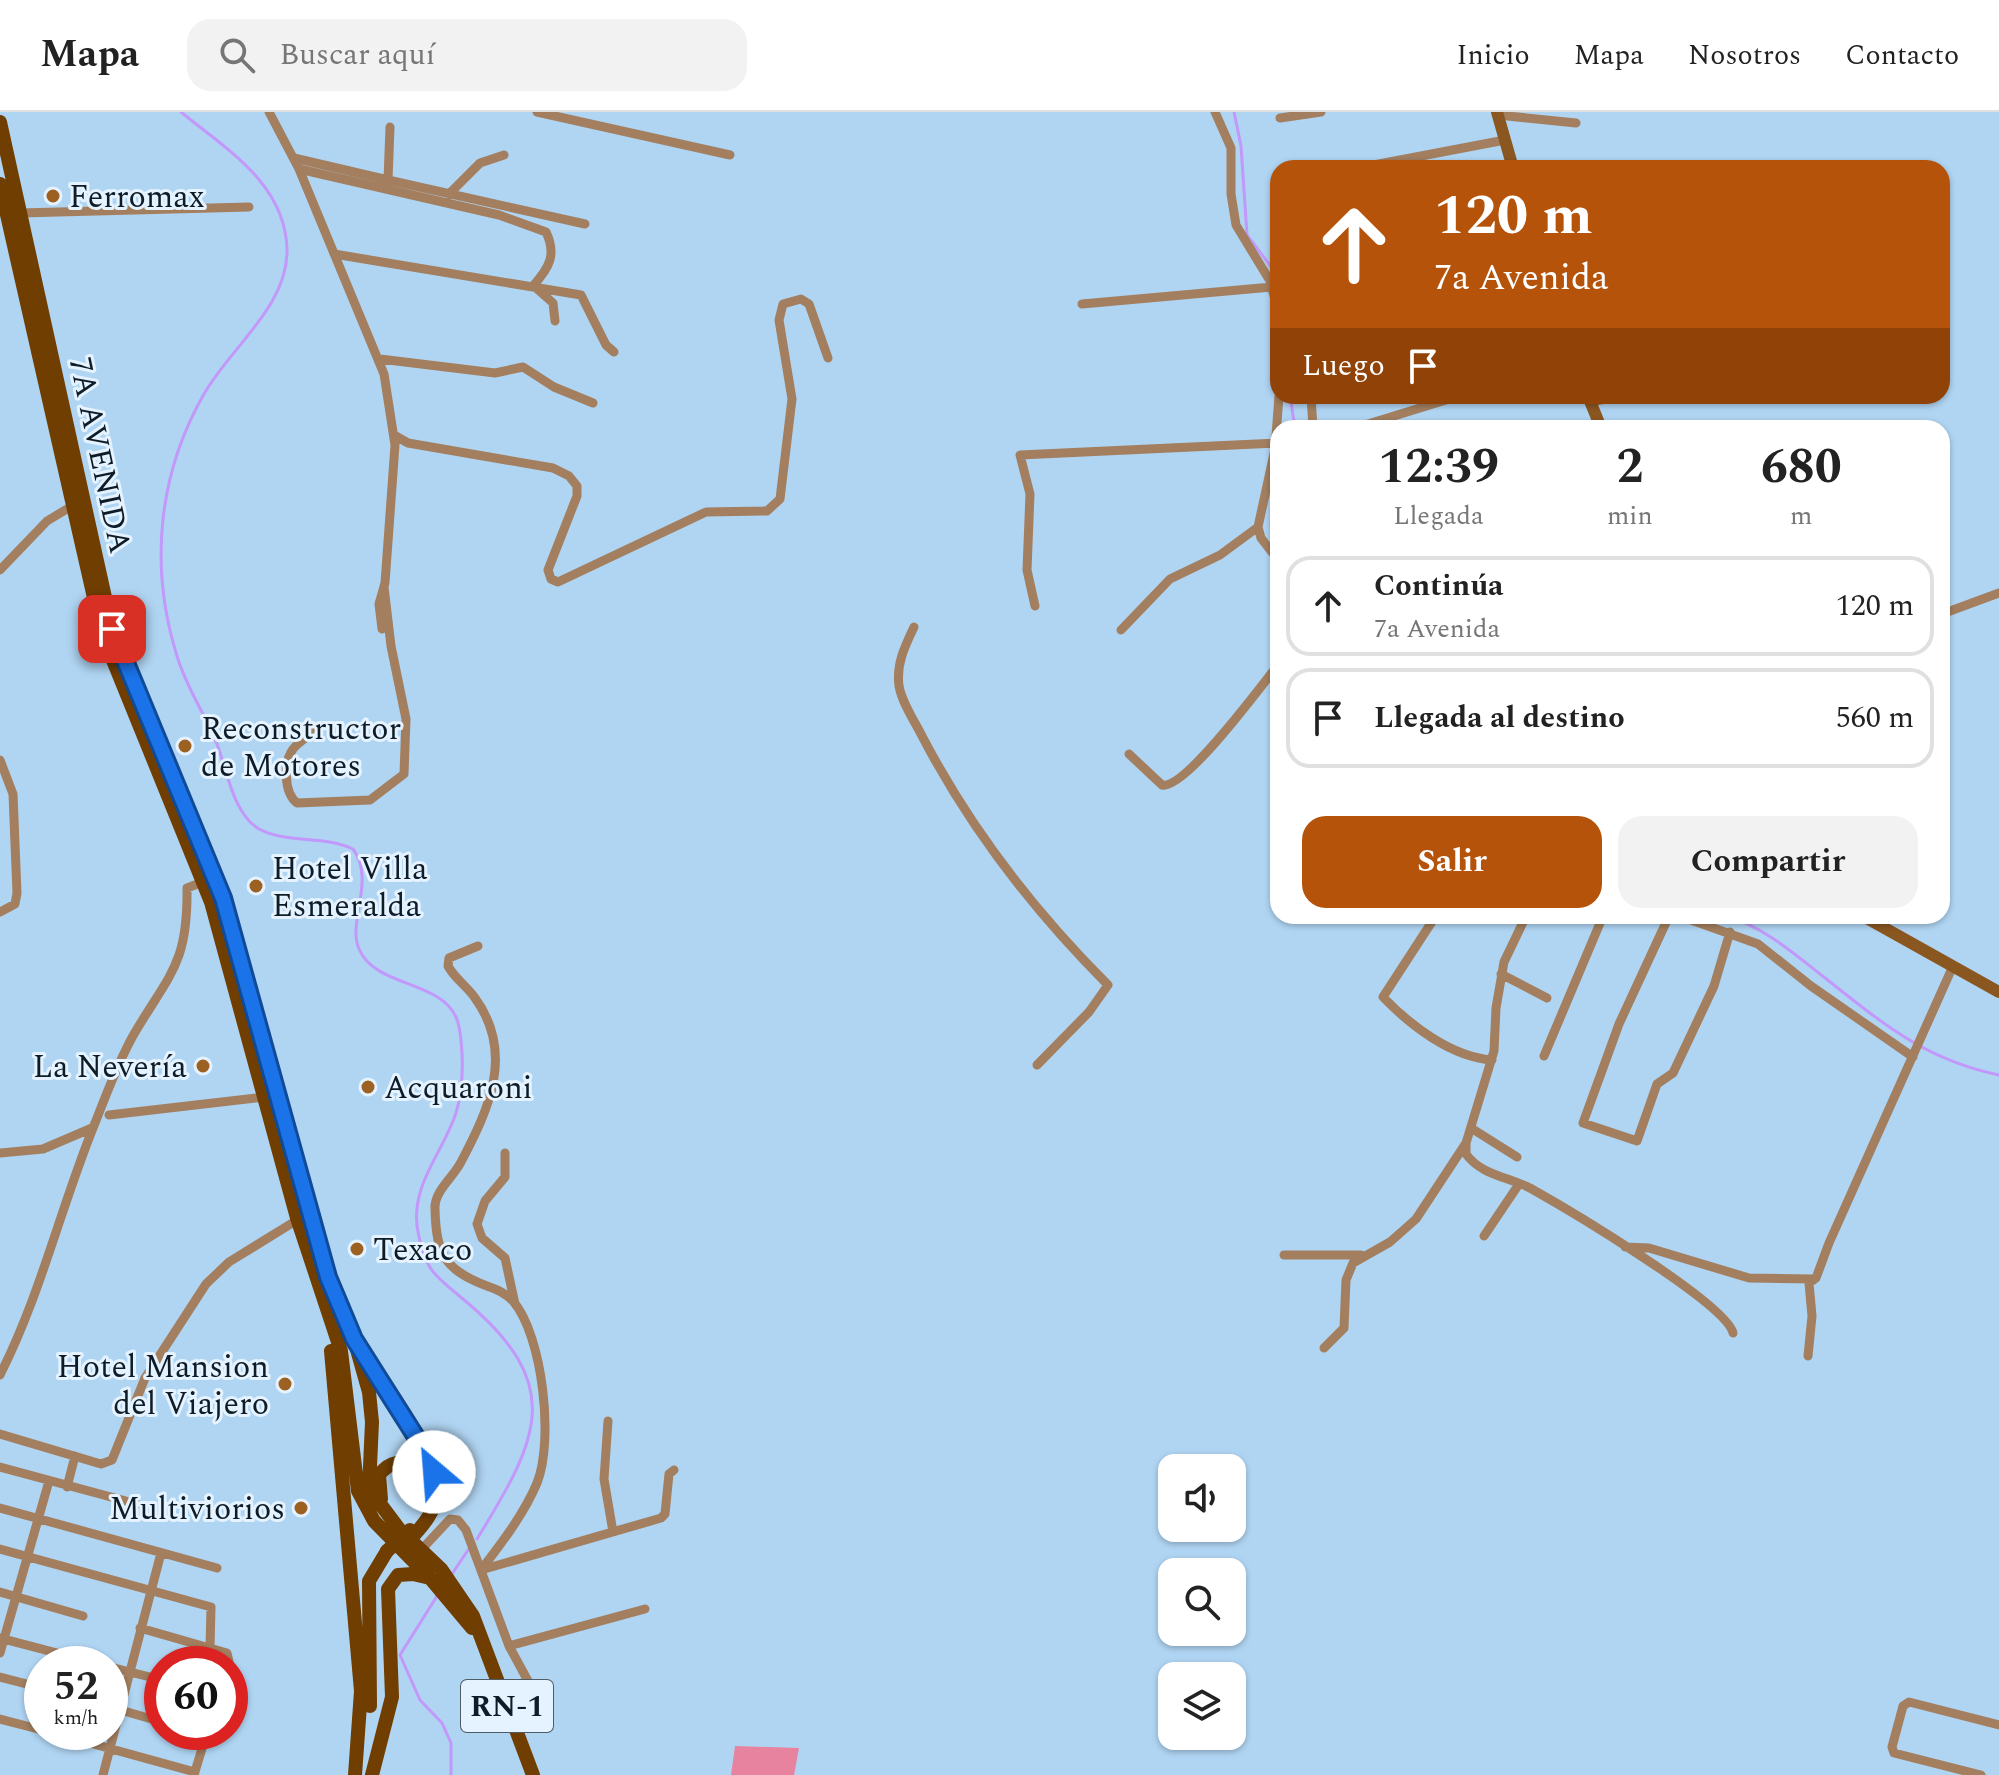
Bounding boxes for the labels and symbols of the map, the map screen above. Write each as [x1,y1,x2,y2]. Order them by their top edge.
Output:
place label: Ferromax [69,173,205,222]
marker: Ferromax [44,187,62,205]
street label: 7A AVENIDA [55,353,144,558]
pin [78,595,146,663]
place label: Reconstructor de Motores [201,705,401,791]
marker: Reconstructor de Motores [176,737,194,755]
place label: Hotel Villa Esmeralda [272,845,428,931]
marker: Hotel Villa Esmeralda [247,877,265,895]
place label: La Nevería [33,1043,187,1092]
marker: La Nevería [194,1057,212,1075]
place label: Acquaroni [384,1064,533,1113]
marker: Acquaroni [359,1078,377,1096]
place label: Texaco [373,1226,472,1275]
marker: Texaco [348,1240,366,1258]
place label: Hotel Mansion del Viajero [57,1343,269,1429]
marker: Hotel Mansion del Viajero [276,1375,294,1393]
position arrow [392,1430,476,1514]
place label: Multiviorios [109,1485,285,1534]
marker: Multiviorios [292,1499,310,1517]
speed limit sign: 60 [144,1646,248,1750]
road number: RN-1 [461,1680,553,1732]

